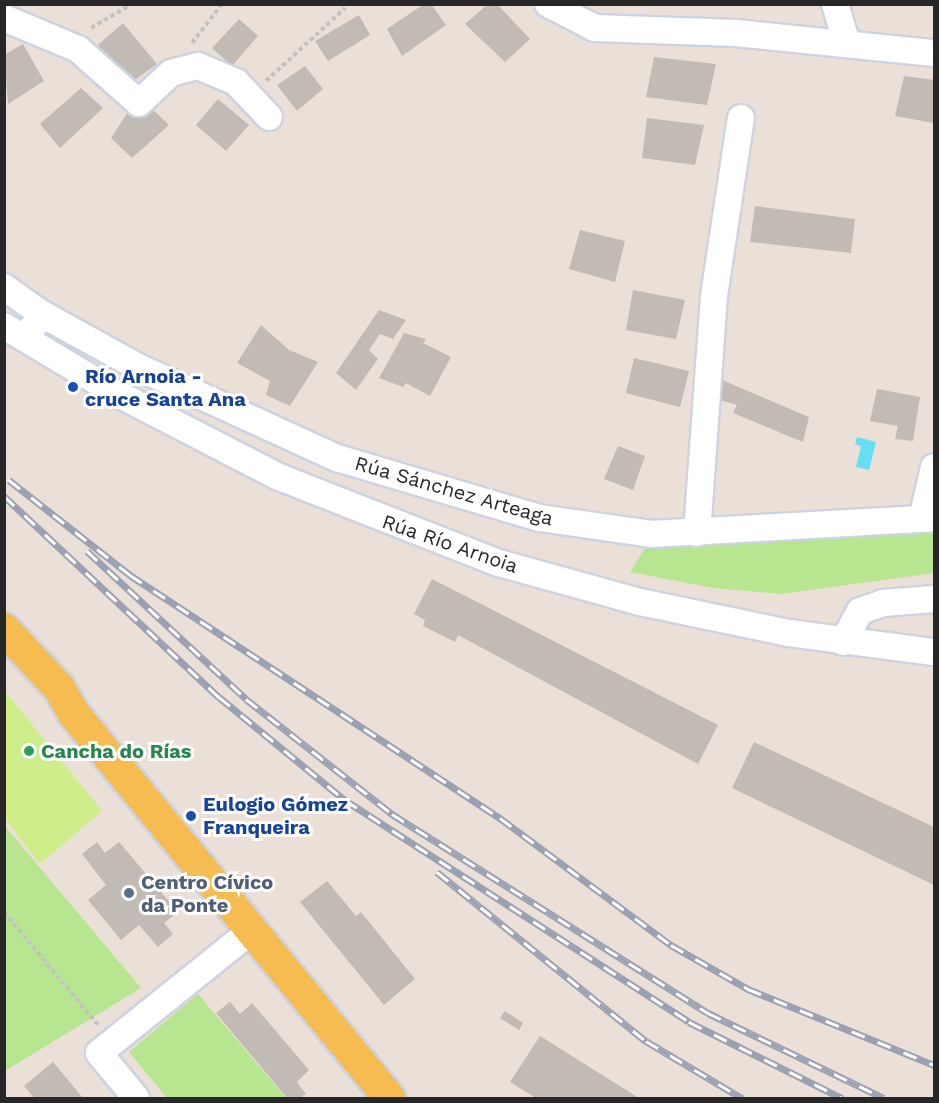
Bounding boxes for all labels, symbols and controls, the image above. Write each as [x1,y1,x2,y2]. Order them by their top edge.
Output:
place label: Río Arnoia - cruce Santa Ana [85,364,246,411]
marker: Río Arnoia - cruce Santa Ana [66,380,80,394]
street label: Rúa Sánchez Arteaga [351,451,557,531]
street label: Rúa Río Arnoia [378,509,522,579]
place label: Cancha do Rías [41,739,192,763]
marker: Cancha do Rías [22,744,36,758]
place label: Eulogio Gómez Franqueira [203,792,348,839]
marker: Eulogio Gómez Franqueira [184,809,198,823]
place label: Centro Cívico da Ponte [141,870,273,917]
marker: Centro Cívico da Ponte [122,886,136,900]

